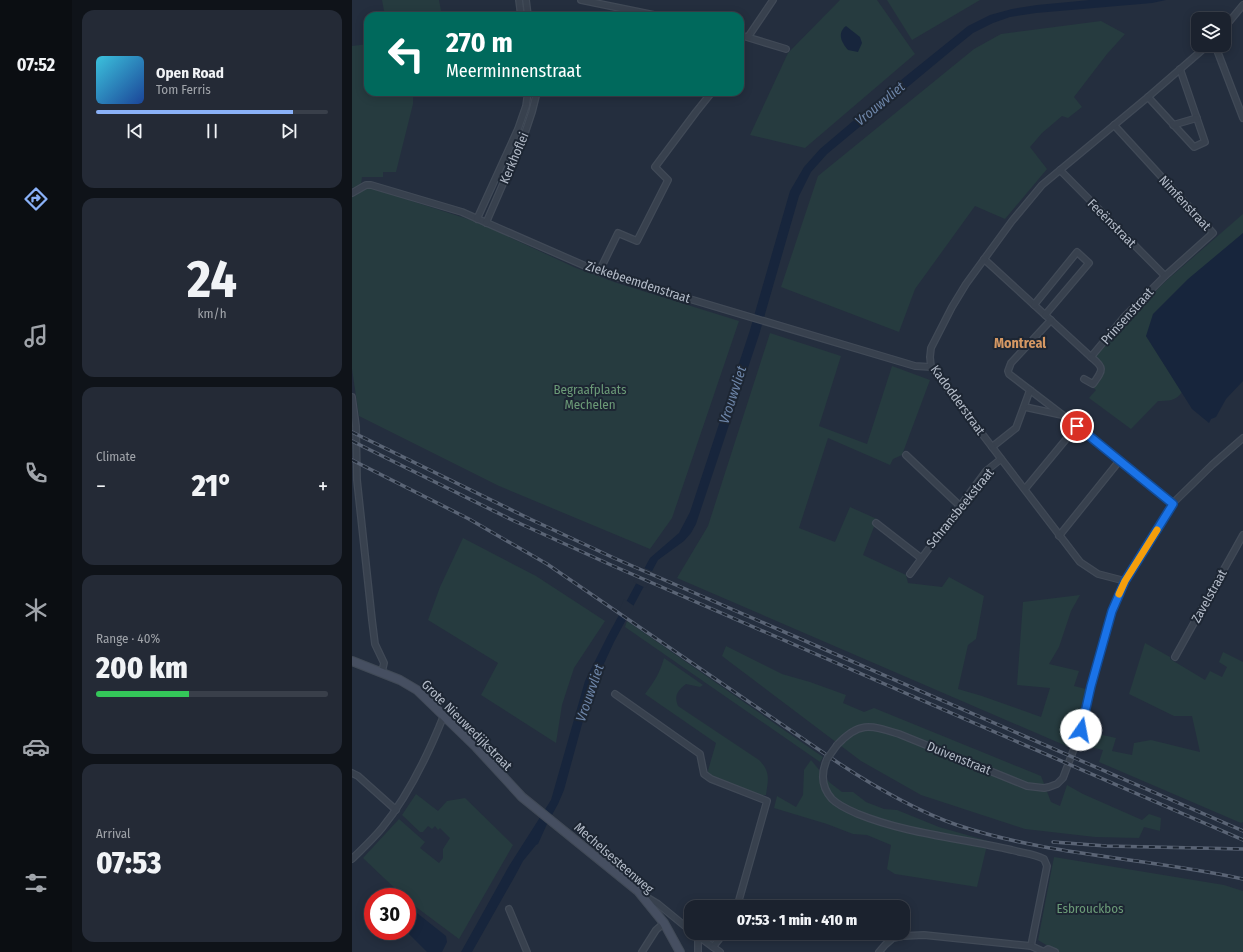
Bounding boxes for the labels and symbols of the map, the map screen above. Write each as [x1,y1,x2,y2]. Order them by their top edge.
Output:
water label: Vrouwvliet [852,78,909,130]
street label: Kerkhoflei [497,130,531,186]
street label: Nimfenstraat [1156,173,1215,234]
street label: Feeënstraat [1085,196,1140,251]
street label: Ziekebeemdenstraat [584,258,693,306]
street label: Prinsenstraat [1098,284,1157,347]
district label: Montreal [994,335,1046,352]
street label: Kadodderstraat [928,362,989,438]
water label: Vrouwvliet [716,364,750,426]
park label: Begraafplaats Mechelen [553,382,627,412]
pin [1060,409,1094,443]
street label: Schransbeekstraat [923,464,997,551]
street label: Zavelstraat [1188,566,1230,625]
water label: Vrouwvliet [572,662,608,724]
street label: Grote Nieuwedijkstraat [419,677,516,774]
position arrow [1060,709,1102,751]
street label: Duivenstraat [925,738,994,778]
street label: Mechelsesteenweg [571,819,657,897]
speed limit sign: 30 [364,888,416,940]
park label: Esbrouckbos [1056,901,1124,916]

